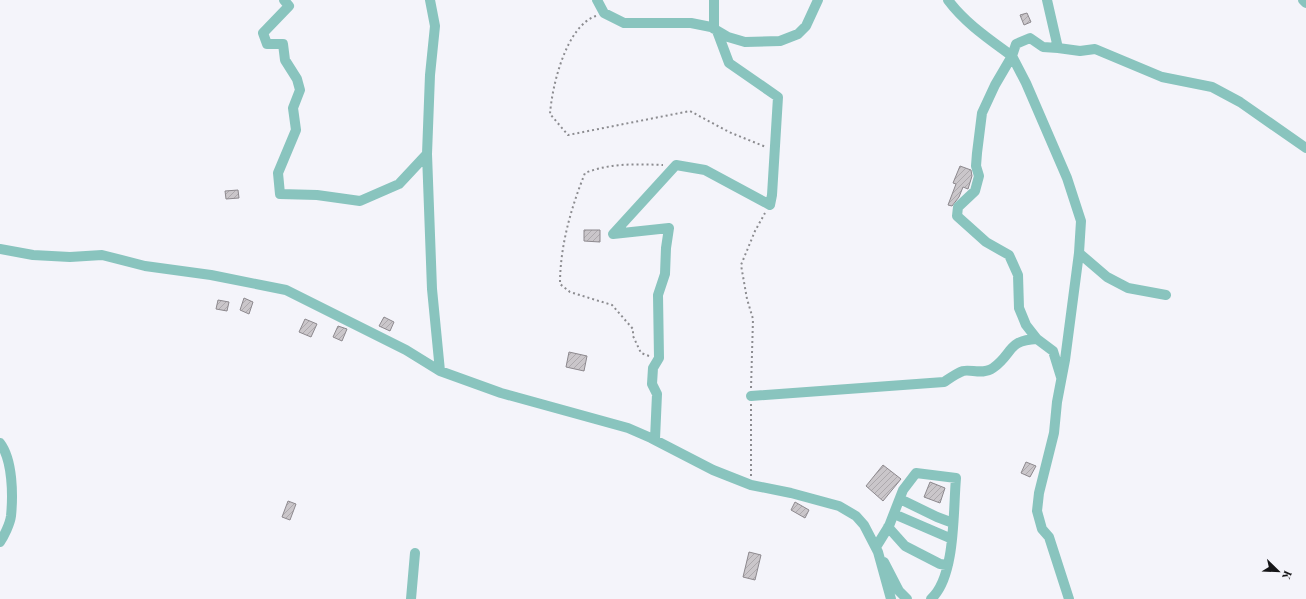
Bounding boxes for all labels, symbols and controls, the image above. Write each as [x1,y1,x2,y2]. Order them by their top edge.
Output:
north arrow [1258,551,1298,591]
text: K [1279,569,1296,582]

